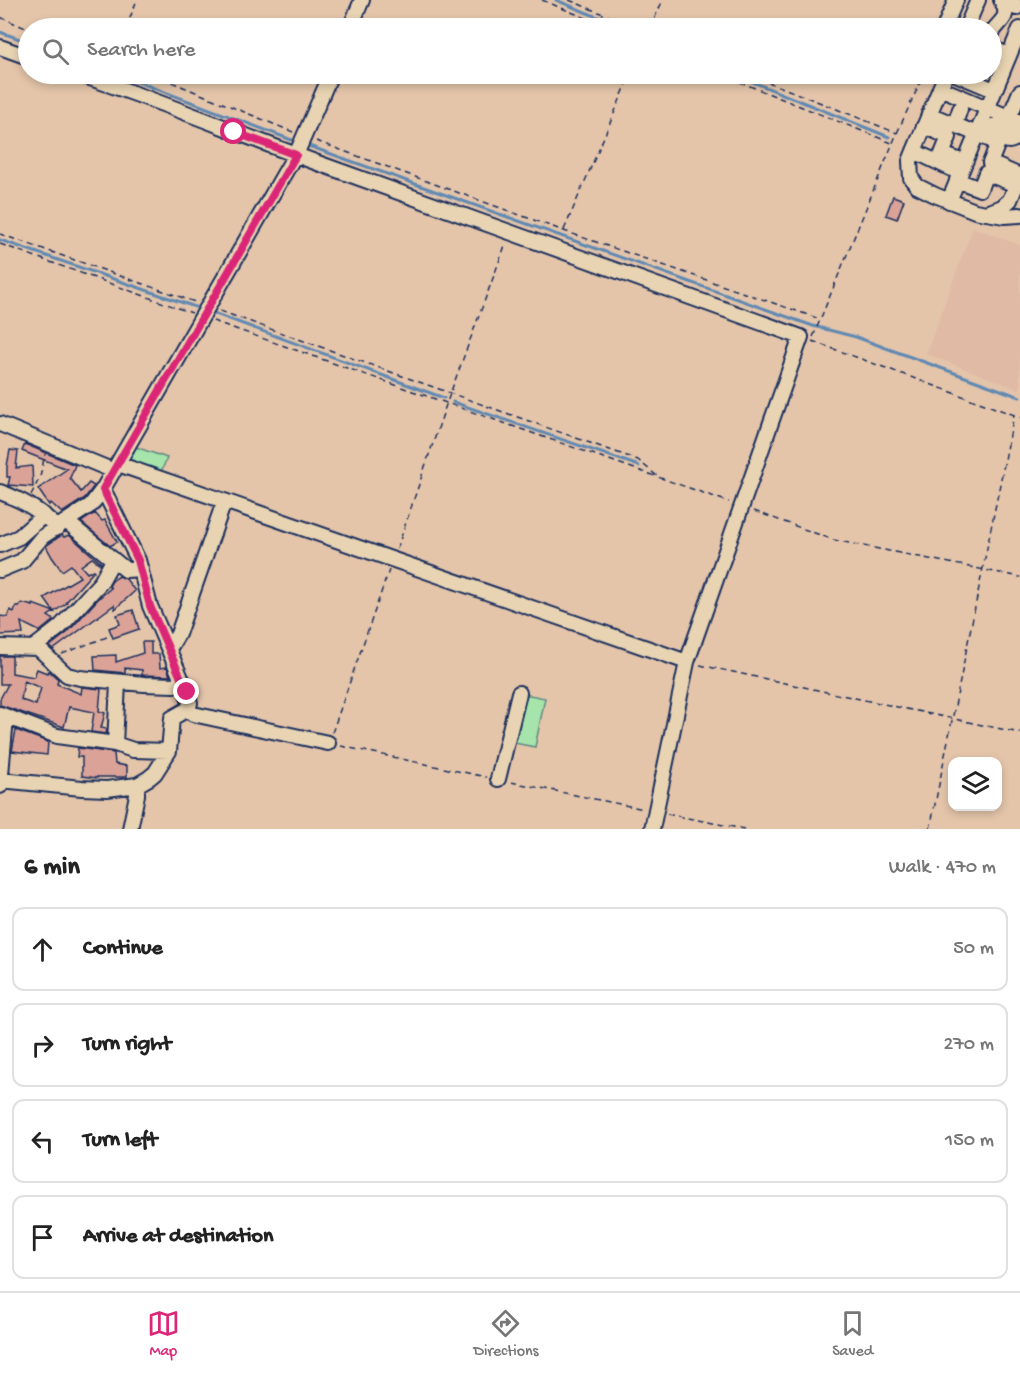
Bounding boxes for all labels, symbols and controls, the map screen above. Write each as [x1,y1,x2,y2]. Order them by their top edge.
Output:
search box [18,18,1002,84]
icon: search [39,35,72,68]
text: Search here [87,38,195,64]
route start [220,118,246,144]
route end [173,678,199,704]
map controls [948,757,1002,811]
button: layers [948,757,1002,811]
text: 6 min [24,853,80,884]
text: Walk · 470 m [889,857,996,880]
icon: ahead [26,933,59,966]
text: Continue [83,936,163,962]
text: 50 m [953,938,994,961]
icon: right [26,1029,59,1062]
text: Turn right [83,1032,171,1058]
text: 270 m [944,1034,994,1057]
icon: left [26,1125,59,1158]
text: Turn left [83,1128,157,1154]
text: 150 m [945,1130,994,1153]
icon: arrive [26,1221,59,1254]
text: Arrive at destination [83,1224,273,1250]
tab: Map [147,1307,180,1362]
tab: Directions [473,1307,539,1362]
tab: Saved [832,1307,873,1362]

